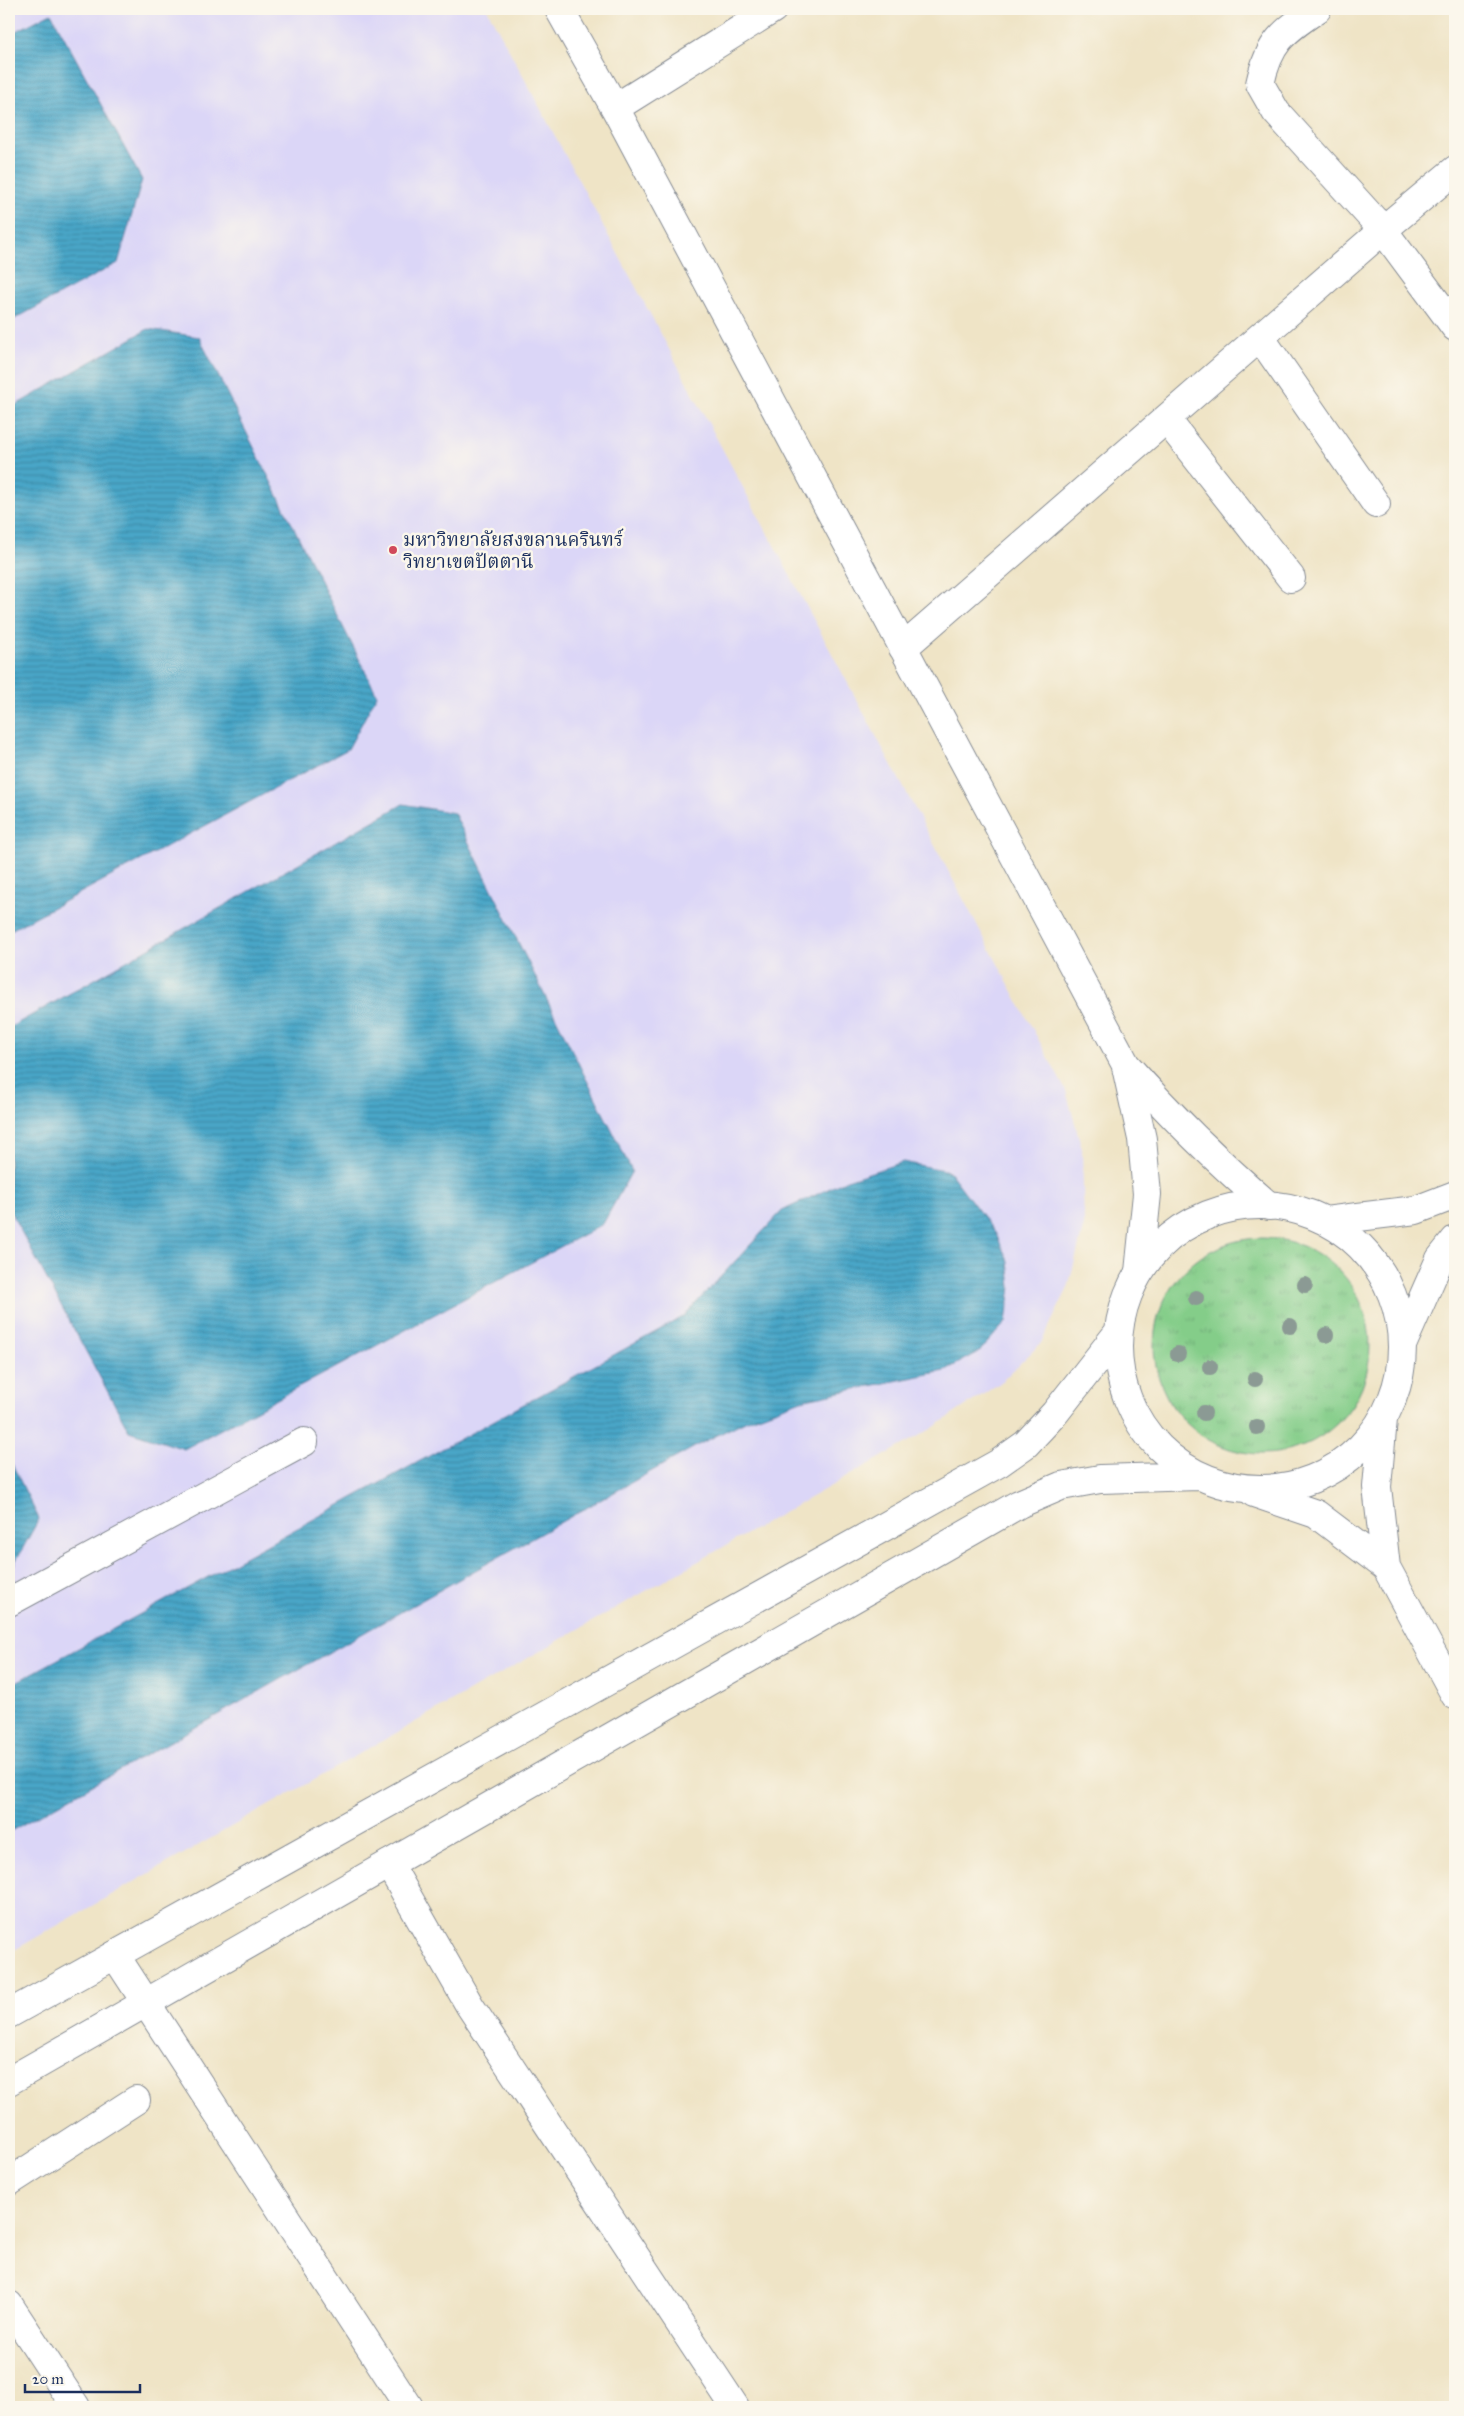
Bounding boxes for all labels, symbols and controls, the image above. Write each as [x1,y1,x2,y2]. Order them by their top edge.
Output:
place label: มหาวิทยาลัยสงขลานครินทร์ วิทยาเขตปัตตานี [403,528,624,573]
marker: มหาวิทยาลัยสงขลานครินทร์ วิทยาเขตปัตตานี [387,544,399,556]
scale bar [25,2361,140,2393]
text: 20 m [32,2370,64,2388]

